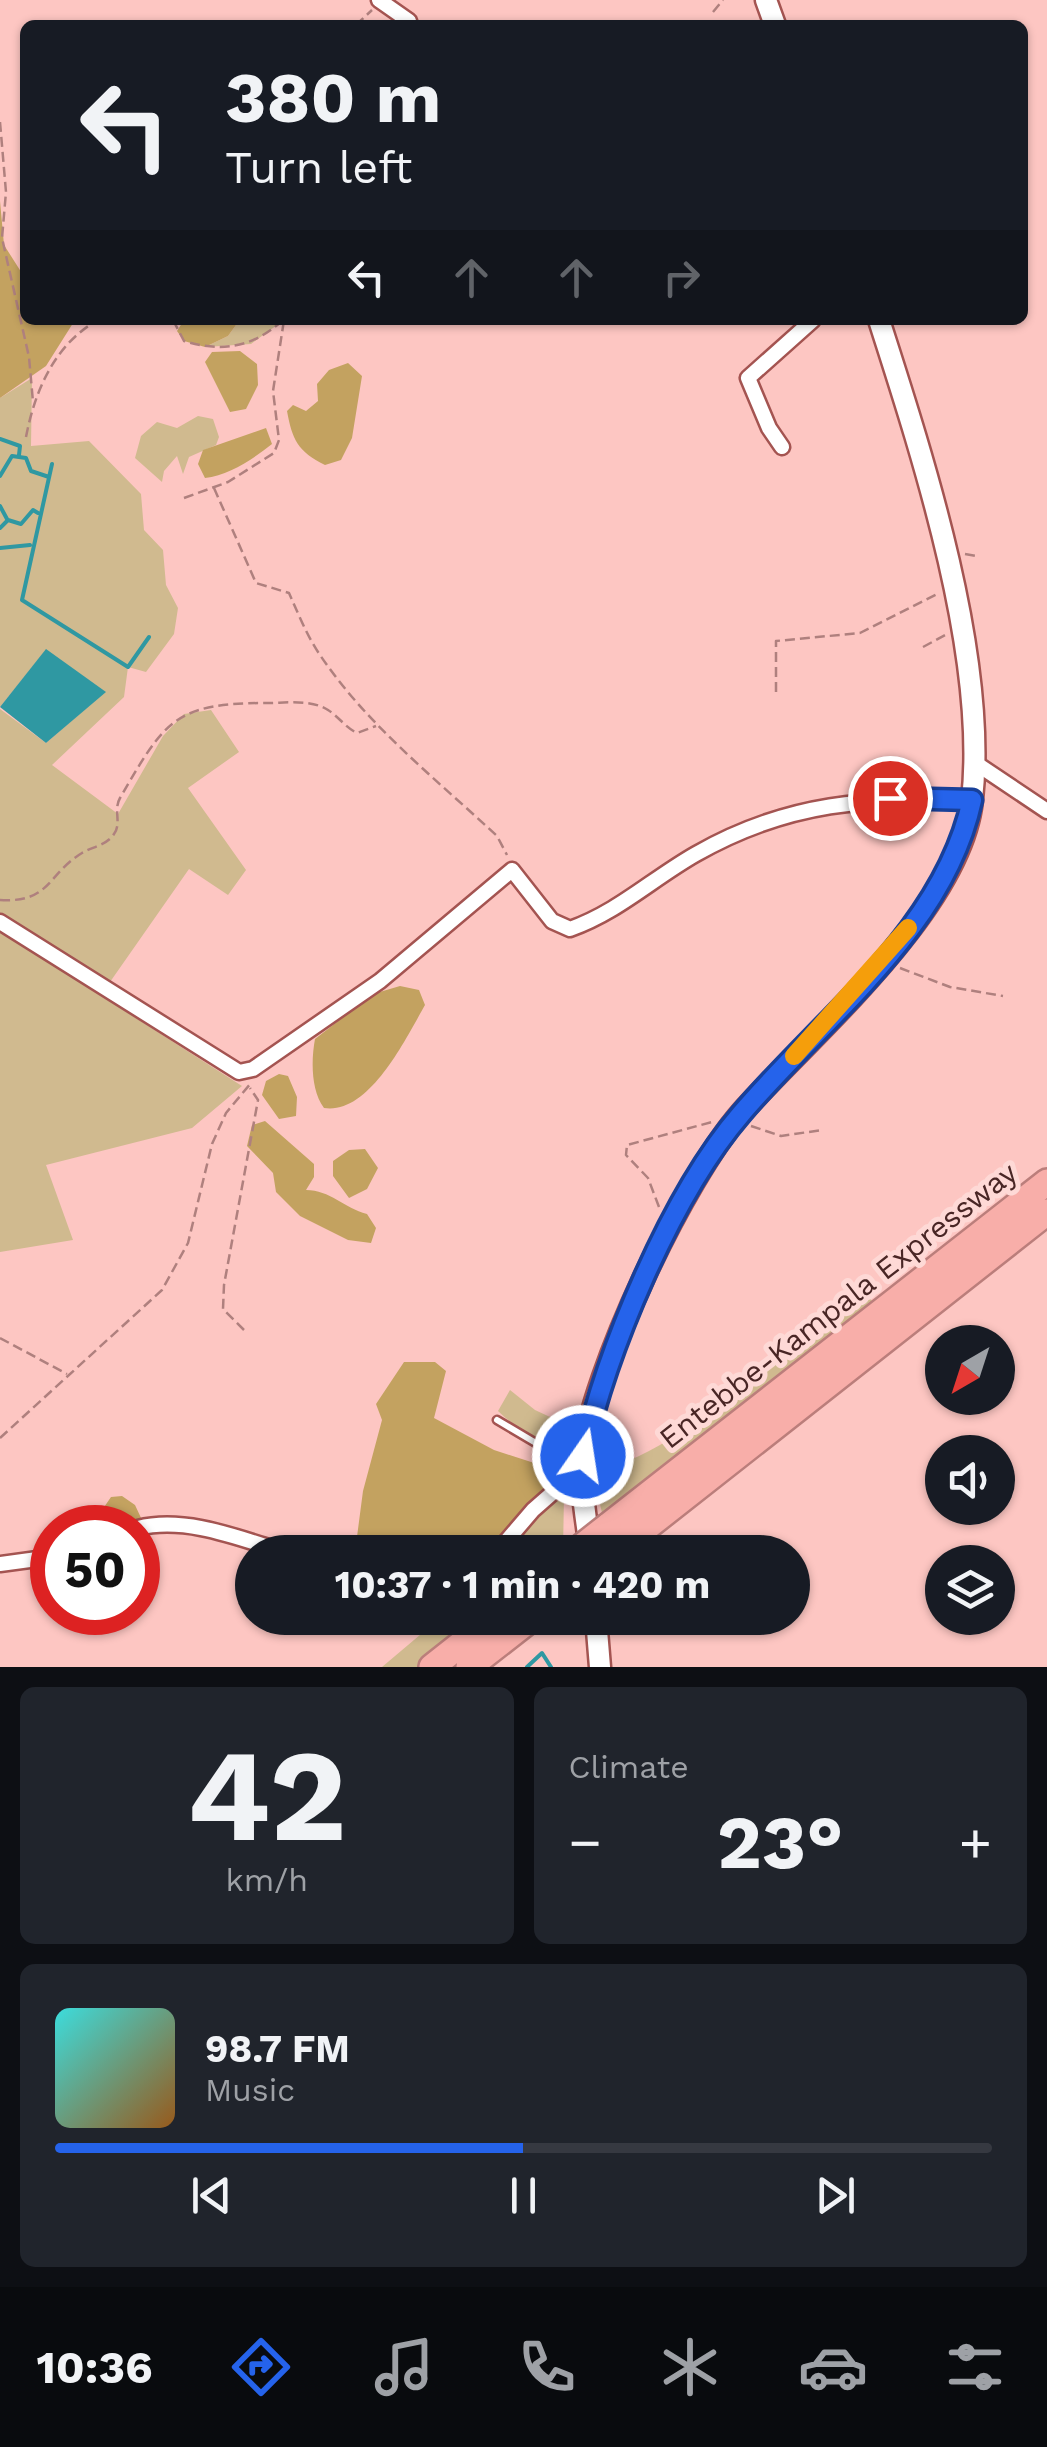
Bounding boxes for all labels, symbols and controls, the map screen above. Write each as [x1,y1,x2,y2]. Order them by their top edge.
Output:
text: 380 m [225,57,441,139]
icon: left [60,60,190,190]
text: Turn left [225,141,412,194]
icon: left [339,250,394,305]
icon: ahead [444,250,499,305]
icon: ahead [549,250,604,305]
icon: right [654,250,709,305]
pin [848,756,933,841]
icon: arrive [863,771,918,826]
street label: Entebbe-Kampala Expressway [652,1154,1024,1455]
north arrow [925,1325,1015,1415]
map controls [925,1325,1015,1635]
position arrow [531,1404,635,1508]
button: sound [925,1435,1015,1525]
speed limit sign: 50 [30,1505,160,1635]
button: layers [925,1545,1015,1635]
text: 10:37 · 1 min · 420 m [335,1563,710,1607]
text: 42 [187,1719,347,1872]
text: Climate [569,1748,689,1786]
text: 23° [717,1798,843,1886]
text: − [569,1810,602,1874]
text: + [959,1810,992,1874]
text: km/h [226,1861,308,1899]
text: 98.7 FM [205,2027,350,2071]
text: Music [205,2071,295,2109]
icon: previous [184,2168,239,2223]
icon: pause [496,2168,551,2223]
icon: next [808,2168,863,2223]
icon: directions [226,2332,296,2402]
icon: music [369,2332,439,2402]
icon: phone [512,2332,582,2402]
icon: climate [655,2332,725,2402]
icon: car [798,2332,868,2402]
icon: filters [940,2332,1010,2402]
text: 10:36 [36,2341,153,2394]

